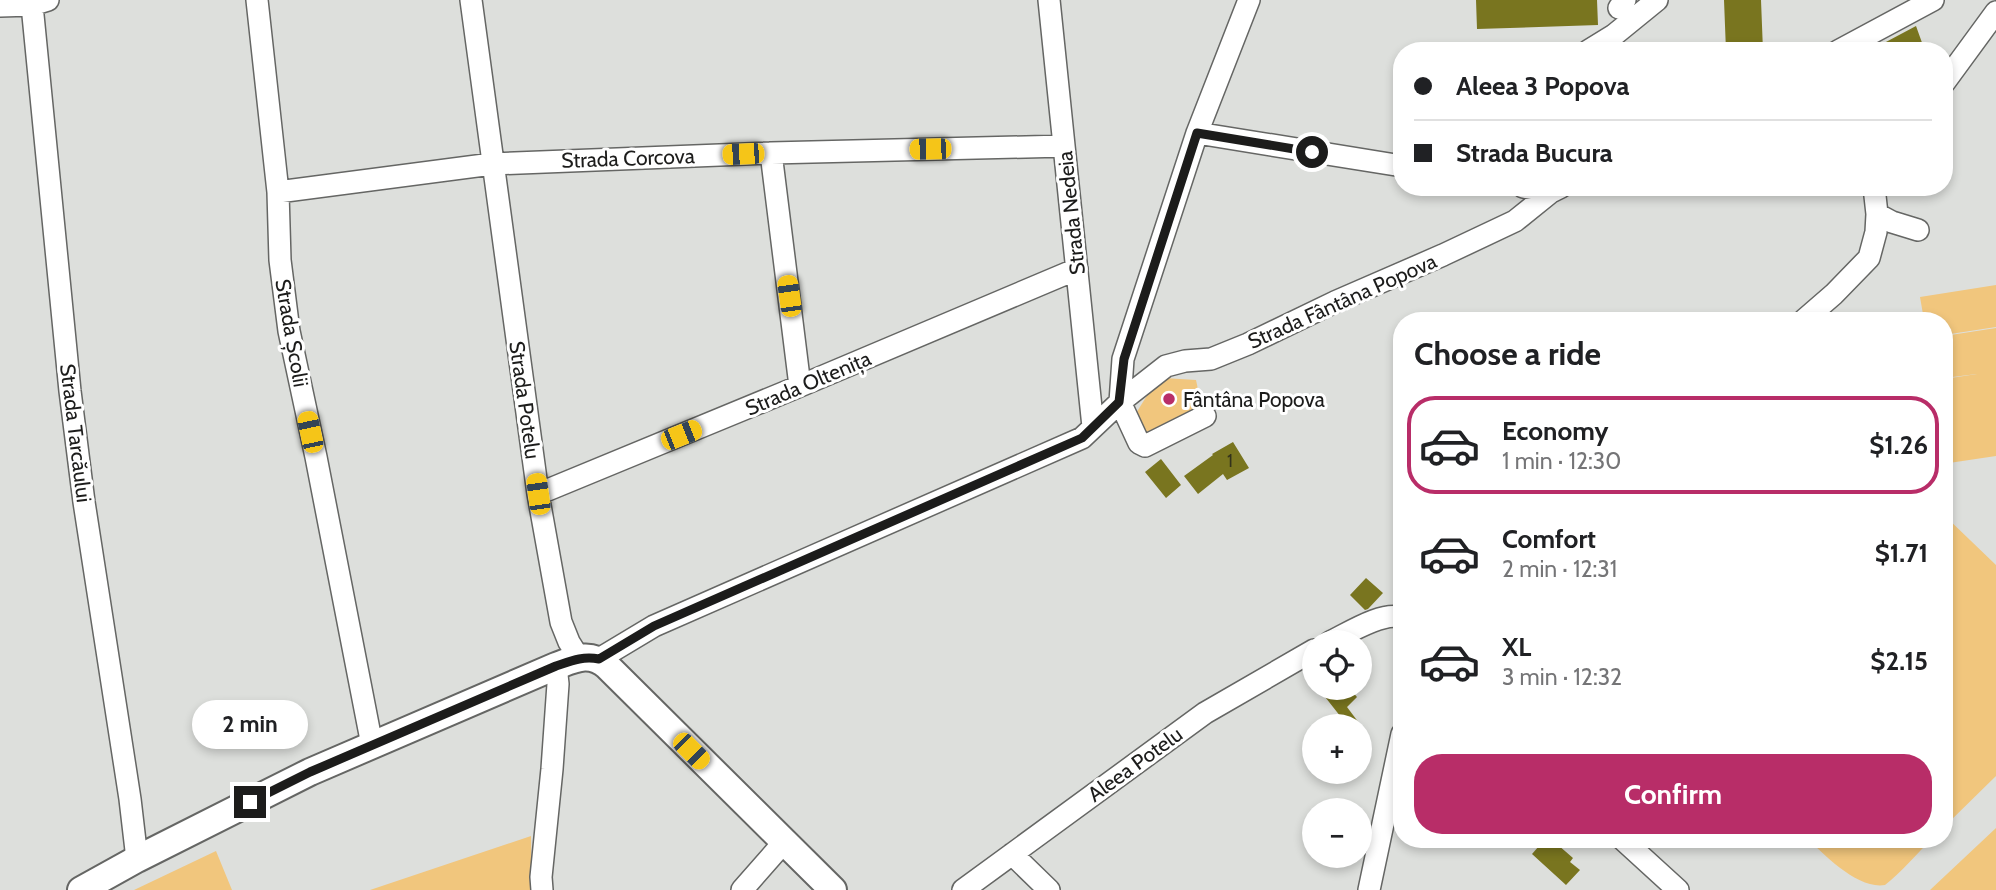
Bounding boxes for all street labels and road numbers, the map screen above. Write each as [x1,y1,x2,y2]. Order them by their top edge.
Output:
street label: Strada Corcova [561,143,695,173]
street label: Strada Nedeia [1052,150,1090,276]
street label: Strada Fântâna Popova [1244,248,1440,354]
street label: Strada Școlii [268,277,314,389]
street label: Strada Potelu [504,339,546,461]
street label: Strada Oltenița [741,345,875,423]
street label: Strada Tarcăului [55,362,97,504]
street label: Aleea Potelu [1083,721,1187,807]

